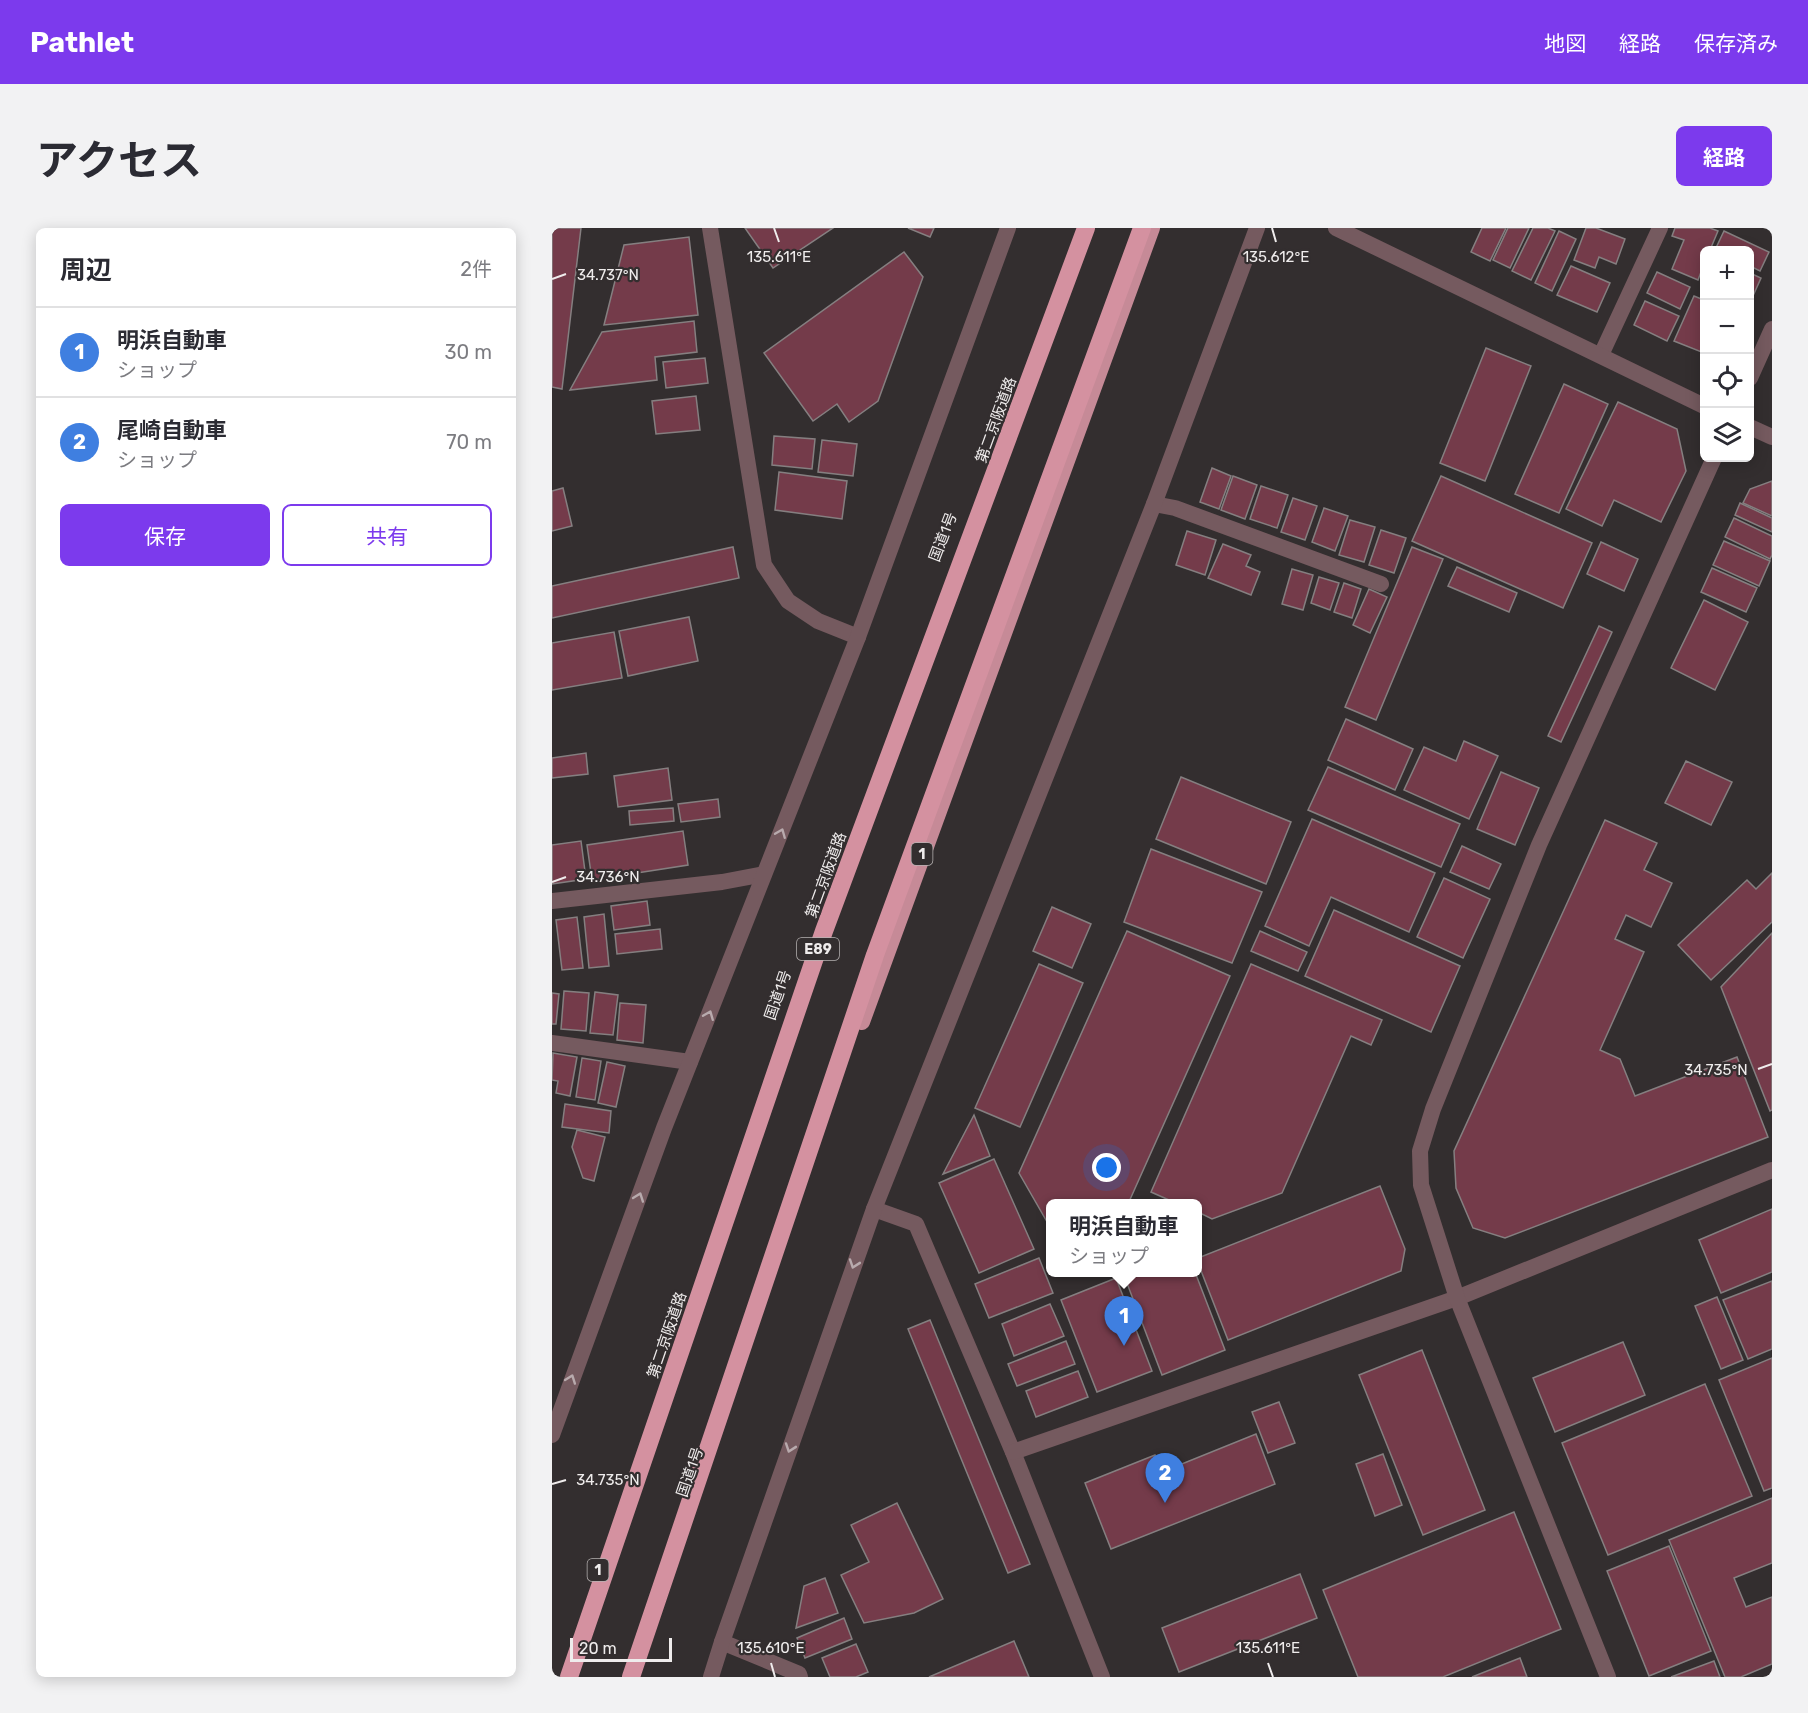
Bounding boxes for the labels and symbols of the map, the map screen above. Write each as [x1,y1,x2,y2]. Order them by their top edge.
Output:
text: 135.611°E [747,248,811,266]
text: 135.612°E [1243,248,1309,266]
text: 34.737°N [577,266,639,284]
street label: 第二京阪道路 [972,375,1020,465]
street label: 国道1号 [925,510,961,564]
one-way arrow [773,828,786,839]
street label: 第二京阪道路 [802,830,850,920]
road number: 1 [912,843,932,865]
text: 34.736°N [576,868,640,886]
road number: E89 [797,938,839,960]
street label: 国道1号 [761,968,795,1022]
one-way arrow [702,1010,714,1021]
text: 34.735°N [1684,1061,1748,1079]
your location [1092,1153,1121,1182]
one-way arrow [631,1192,644,1202]
one-way arrow [849,1259,862,1269]
street label: 第二京阪道路 [644,1290,690,1380]
pin: 1 [1104,1296,1144,1346]
one-way arrow [564,1375,576,1386]
one-way arrow [784,1442,797,1453]
street label: 国道1号 [673,1445,707,1499]
pin: 2 [1146,1454,1184,1503]
text: 34.735°N [576,1471,640,1489]
road number: 1 [588,1559,609,1581]
scale bar [570,1635,672,1662]
text: 135.610°E [737,1639,805,1657]
text: 135.611°E [1236,1639,1300,1657]

